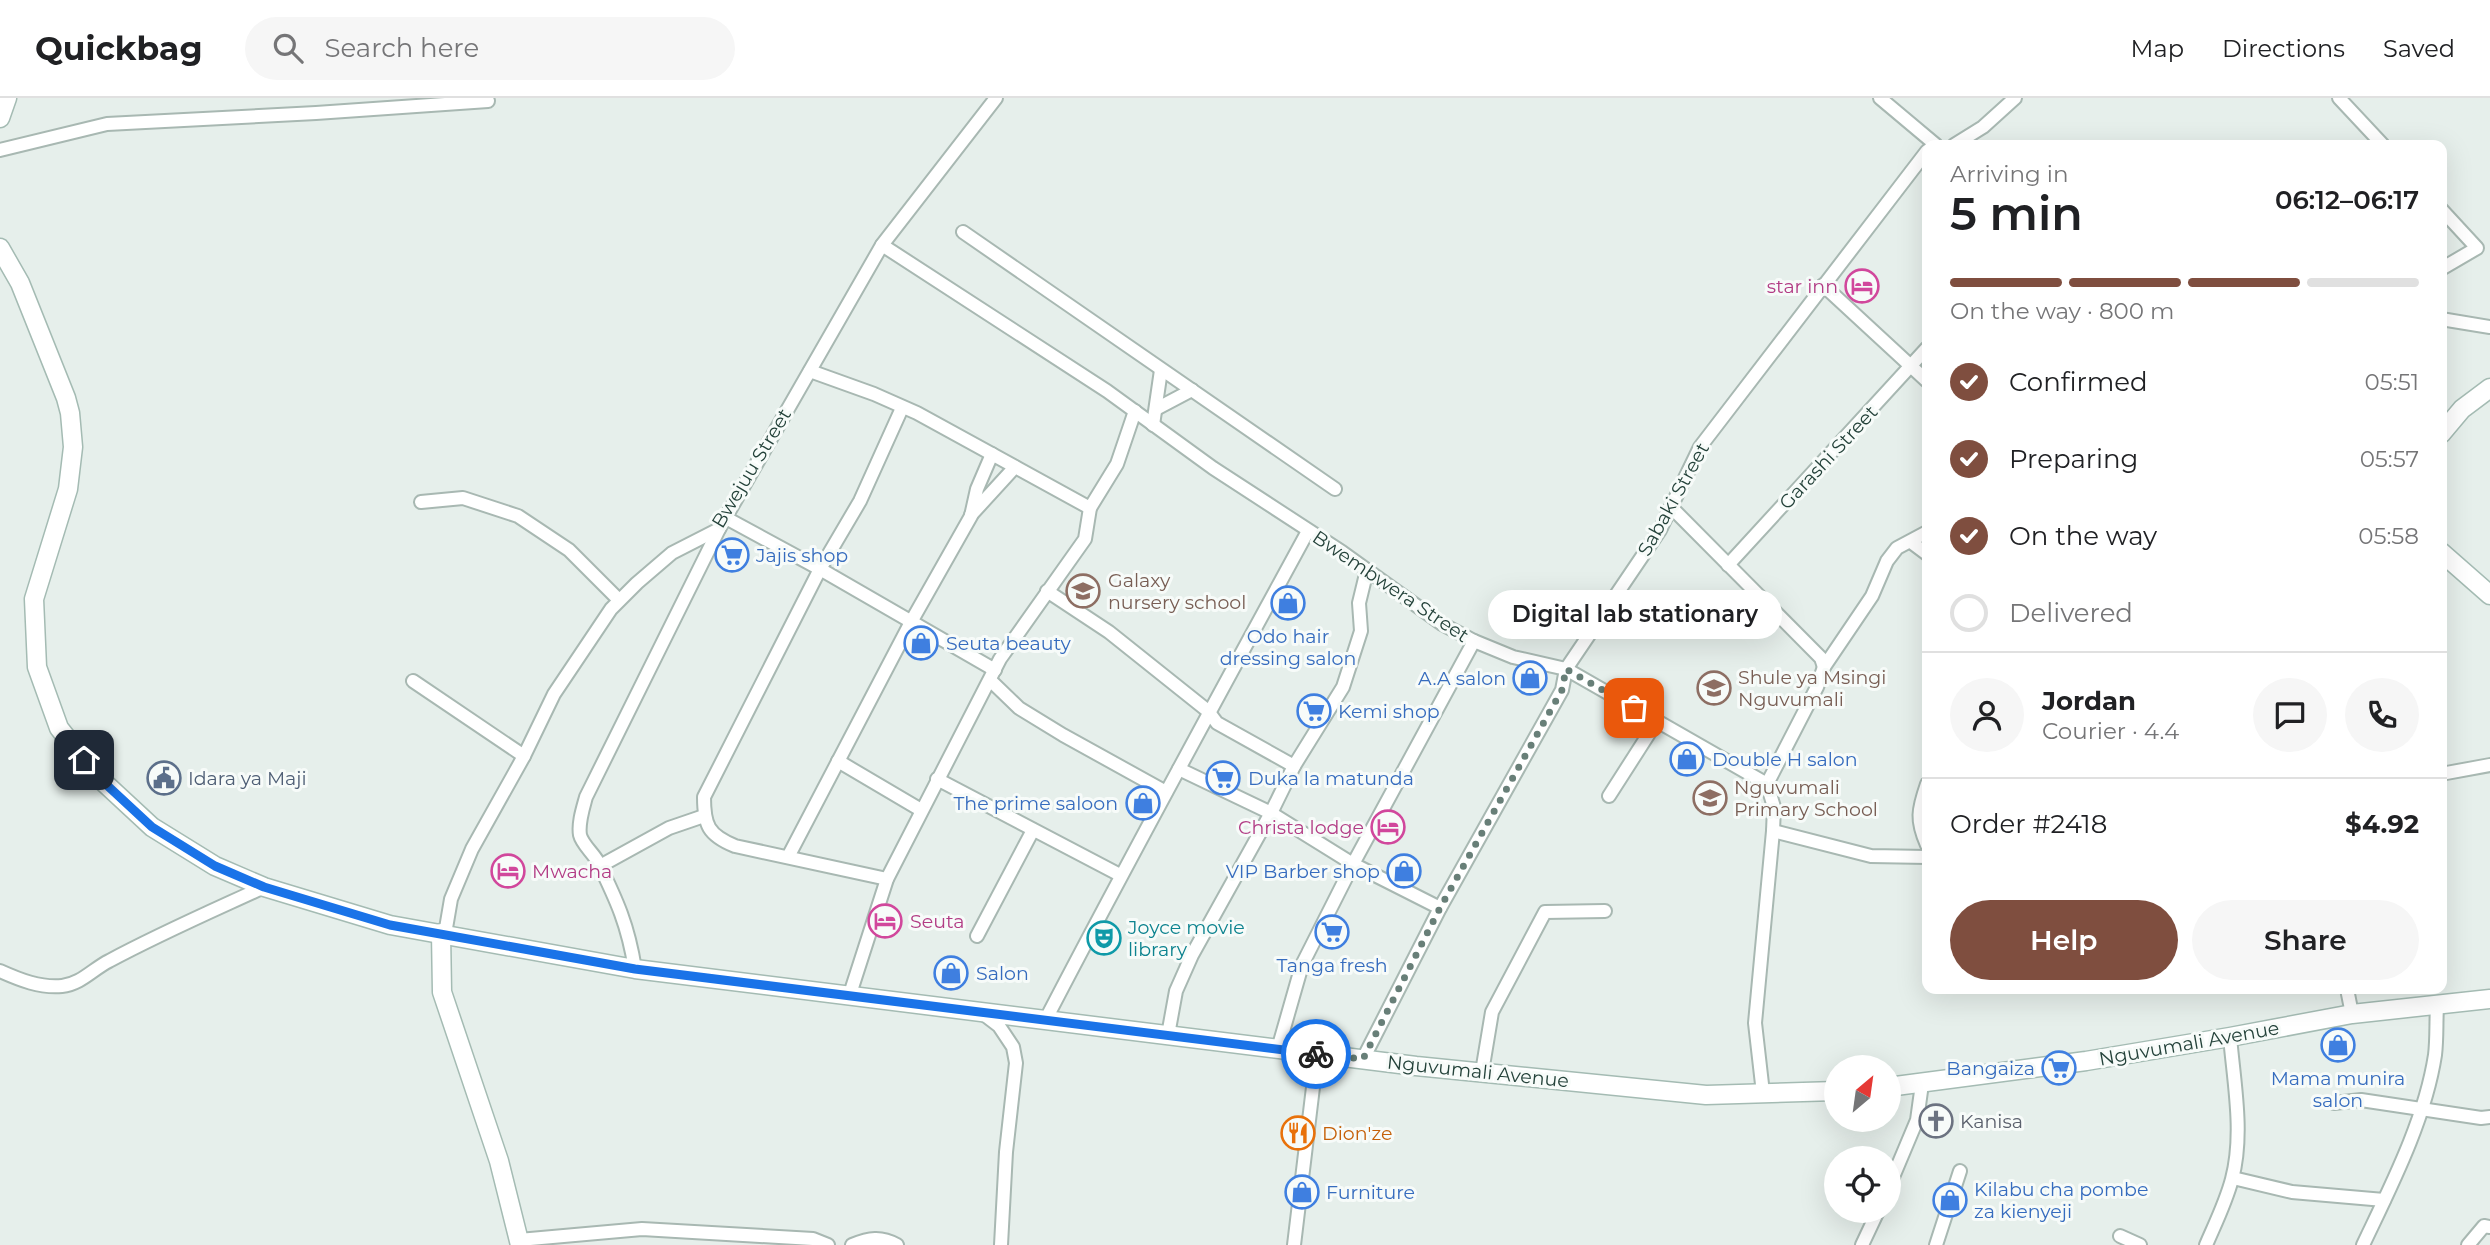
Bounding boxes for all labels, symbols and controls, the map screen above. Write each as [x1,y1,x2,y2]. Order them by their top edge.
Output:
search box [245,17,735,80]
text: Quickbag [35,28,203,68]
icon: search [269,29,307,67]
text: Search here [325,32,479,64]
text: Map [2131,34,2184,63]
text: Directions [2222,34,2345,63]
text: Saved [2383,34,2455,63]
text: Arriving in [1950,160,2069,188]
text: 06:12–06:17 [2275,184,2419,216]
text: 5 min [1950,185,2083,242]
hotel icon: star inn [1843,267,1881,305]
place label: star inn [1767,275,1838,298]
text: On the way · 800 m [1950,297,2174,325]
icon: check [1950,363,1988,401]
text: Confirmed [2009,366,2148,398]
text: 05:51 [2365,368,2419,396]
street label: Garashi Street [1774,400,1883,514]
street label: Bwejuu Street [707,404,796,532]
street label: Sabaki Street [1633,438,1714,560]
icon: check [1950,440,1988,478]
text: Preparing [2009,443,2138,475]
text: 05:57 [2360,445,2419,473]
icon: check [1950,517,1988,555]
text: On the way [2009,520,2157,552]
text: 05:58 [2358,522,2419,550]
street label: Bwembwera Street [1308,526,1473,647]
supermarket icon: Jajis shop [713,536,751,574]
place label: Jajis shop [755,544,848,567]
place label: Galaxy nursery school [1108,569,1246,614]
school or university icon: Galaxy nursery school [1064,572,1102,610]
shop icon: Odo hair dressing salon [1269,584,1307,622]
callout: Digital lab stationary [1487,589,1781,638]
text: Delivered [2009,597,2133,629]
text: Digital lab stationary [1512,600,1758,628]
shop icon: Seuta beauty [902,624,940,662]
place label: Odo hair dressing salon [1220,625,1356,670]
place label: Seuta beauty [946,632,1072,655]
shop icon: A.A salon [1511,659,1549,697]
place label: Shule ya Msingi Nguvumali [1738,666,1886,711]
place label: A.A salon [1418,667,1506,690]
school or university icon: Shule ya Msingi Nguvumali [1695,669,1733,707]
pin [1604,678,1664,738]
button: person [1950,678,2024,752]
button: chat [2253,678,2327,752]
button: phone [2345,678,2419,752]
text: Jordan [2042,685,2136,717]
icon: bag [1615,689,1653,727]
supermarket icon: Kemi shop [1295,692,1333,730]
place label: Kemi shop [1338,700,1440,723]
text: Courier · 4.4 [2042,717,2179,745]
pin [54,730,114,790]
shop icon: Double H salon [1668,740,1706,778]
icon: home [65,741,103,779]
place label: Double H salon [1712,748,1858,771]
public building icon: Idara ya Maji [145,759,183,797]
supermarket icon: Duka la matunda [1204,759,1242,797]
place label: Idara ya Maji [188,767,307,790]
place label: Duka la matunda [1248,767,1414,790]
place label: Nguvumali Primary School [1734,776,1878,821]
school or university icon: Nguvumali Primary School [1691,779,1729,817]
shop icon: The prime saloon [1124,784,1162,822]
place label: The prime saloon [953,792,1118,815]
hotel icon: Christa lodge [1369,808,1407,846]
text: Order #2418 [1950,808,2107,840]
text: $4.92 [2345,808,2419,840]
place label: Christa lodge [1238,816,1364,839]
hotel icon: Mwacha [489,852,527,890]
shop icon: VIP Barber shop [1385,852,1423,890]
place label: Mwacha [532,860,612,883]
place label: VIP Barber shop [1226,860,1380,883]
button: Help [1950,900,2178,980]
button: Share [2192,900,2419,980]
hotel icon: Seuta [866,902,904,940]
place label: Seuta [910,910,964,933]
supermarket icon: Tanga fresh [1313,913,1351,951]
place label: Joyce movie library [1127,916,1245,961]
theatre icon: Joyce movie library [1085,919,1123,957]
shop icon: Salon [932,954,970,992]
place label: Tanga fresh [1276,954,1388,977]
place label: Salon [976,962,1029,985]
street label: Nguvumali Avenue [2097,1016,2281,1071]
courier [1281,1019,1351,1089]
shop icon: Mama munira salon [2319,1026,2357,1064]
icon: bike [1297,1035,1335,1073]
supermarket icon: Bangaiza [2040,1049,2078,1087]
street label: Nguvumali Avenue [1386,1051,1570,1092]
north arrow [1824,1055,1900,1132]
map controls [1824,1055,1901,1223]
place label: Bangaiza [1946,1057,2035,1080]
place label: Mama munira salon [2271,1067,2405,1112]
church icon: Kanisa [1917,1102,1955,1140]
place label: Kanisa [1960,1110,2023,1133]
restaurant icon: Dion'ze [1279,1114,1317,1152]
place label: Dion'ze [1322,1122,1392,1145]
button: locate [1824,1146,1901,1223]
shop icon: Furniture [1283,1173,1321,1211]
place label: Kilabu cha pombe za kienyeji [1974,1178,2148,1223]
place label: Furniture [1326,1181,1415,1204]
shop icon: Kilabu cha pombe za kienyeji [1931,1181,1969,1219]

